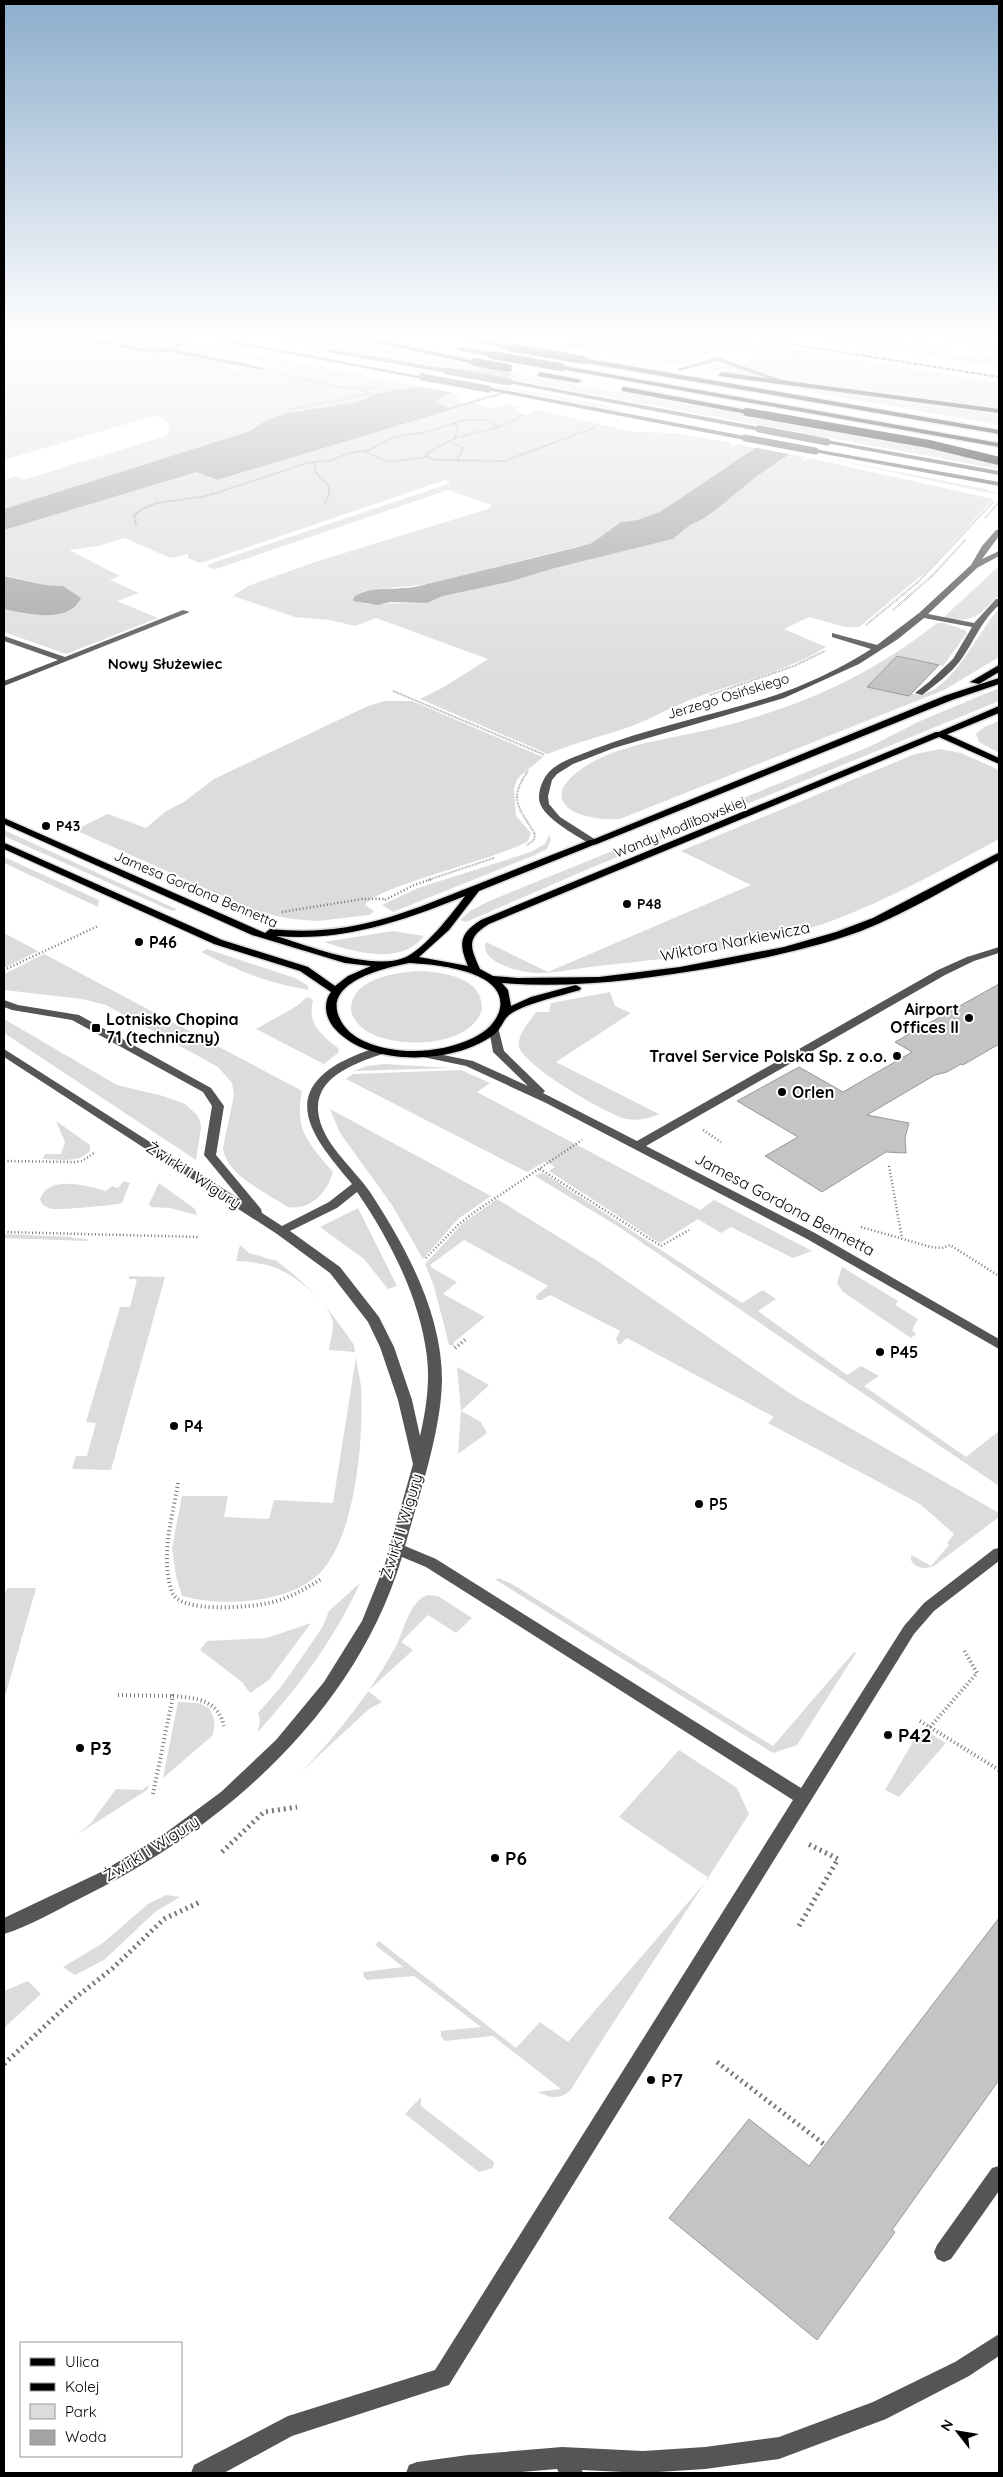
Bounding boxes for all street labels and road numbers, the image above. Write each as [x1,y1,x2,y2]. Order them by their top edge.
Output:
street label: Jerzego Osińskiego [665,669,791,723]
street label: Wandy Modlibowskiej [611,792,749,862]
street label: Jamesa Gordona Bennetta [112,846,280,932]
street label: Wiktora Narkiewicza [658,917,812,965]
street label: Żwirki i Wigury [143,1137,245,1213]
street label: Jamesa Gordona Bennetta [692,1148,878,1260]
street label: Żwirki i Wigury [375,1471,427,1581]
street label: Żwirki i Wigury [99,1811,203,1885]

